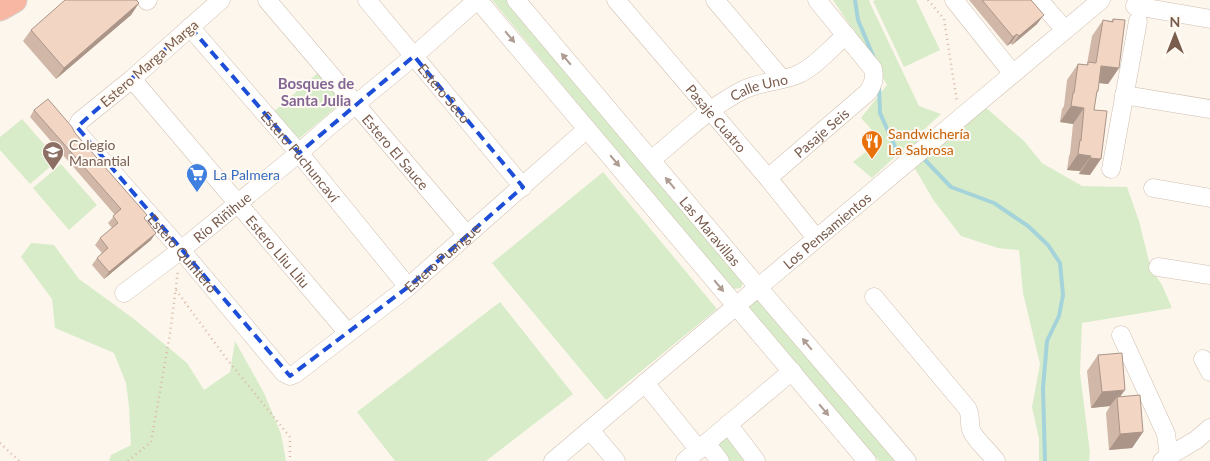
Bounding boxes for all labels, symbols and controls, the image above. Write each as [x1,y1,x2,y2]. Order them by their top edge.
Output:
north arrow [1150,10,1200,60]
text: N [1170,13,1180,30]
street label: Estero Marga Marga [97,16,201,110]
one-way arrow [504,31,515,44]
one-way arrow [560,52,571,65]
street label: Estero Seco [415,60,474,126]
street label: Calle Uno [727,70,789,104]
district label: Bosques de Santa Julia [278,74,354,109]
street label: Pasaje Cuatro [683,80,751,155]
street label: Pasaje Seis [790,104,852,161]
street label: Estero Puchuncaví [258,107,344,205]
street label: Estero El Sauce [359,110,433,193]
place label: Sandwichería La Sabrosa [888,125,970,158]
restaurant icon: Sandwichería La Sabrosa [860,129,884,160]
place label: Colegio Manantial [69,136,130,169]
school or university icon: Colegio Manantial [41,140,65,171]
one-way arrow [609,155,620,168]
supermarket icon: La Palmera [185,162,209,193]
place label: La Palmera [213,166,280,183]
one-way arrow [665,177,676,190]
street label: Río Riñihue [189,188,254,245]
street label: Los Pensamientos [779,188,874,272]
street label: Las Maravillas [677,193,745,269]
street label: Estero Quintero [145,210,221,296]
street label: Estero Lliu Lliu [243,211,314,291]
street label: Estero Puangue [400,219,484,295]
one-way arrow [714,279,725,292]
one-way arrow [801,338,812,351]
one-way arrow [819,403,830,416]

